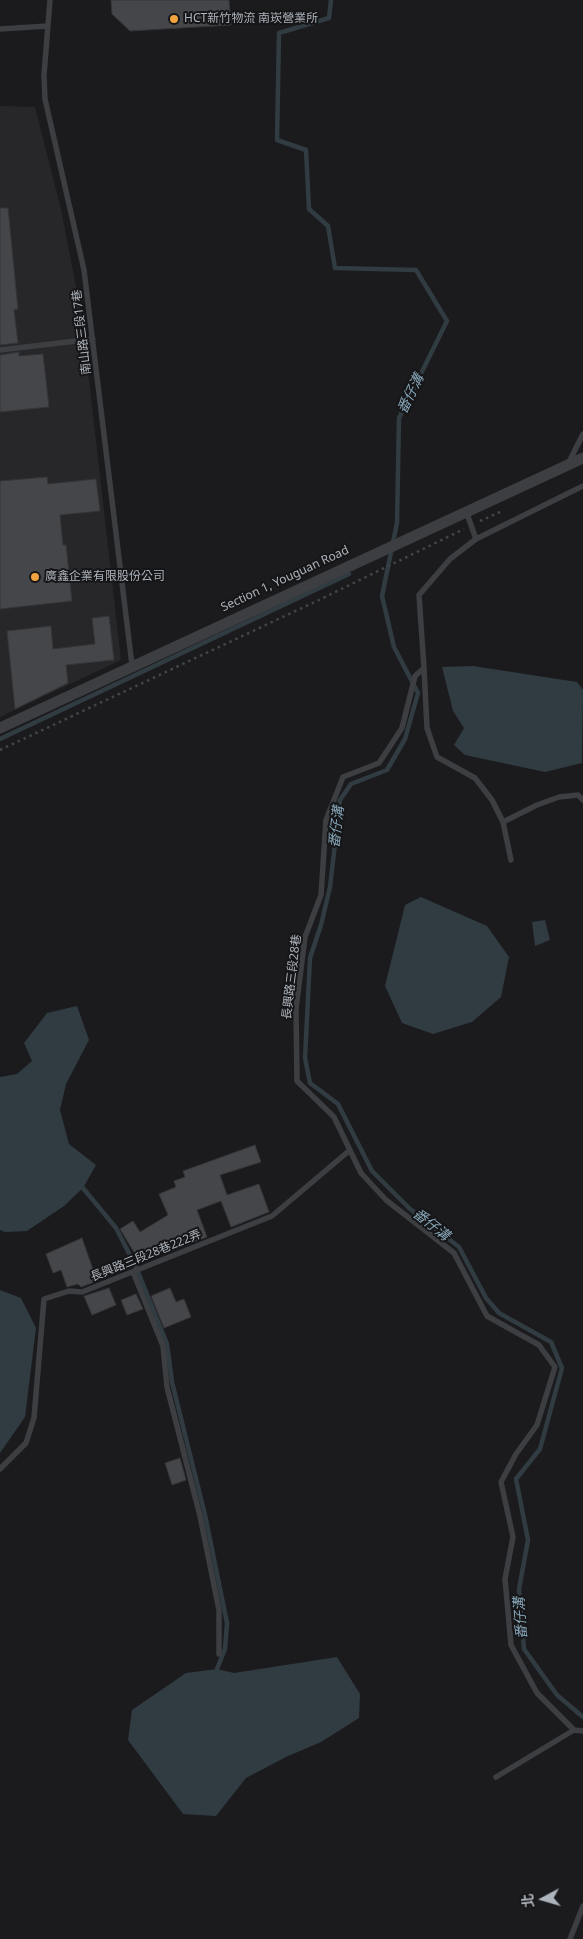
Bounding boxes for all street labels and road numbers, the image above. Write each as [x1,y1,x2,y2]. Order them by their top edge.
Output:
street label: 南山路三段17巷 [70,289,94,375]
street label: Section 1, Youguan Road [219,543,351,615]
street label: 長興路三段28巷 [280,934,304,1020]
street label: 長興路三段28巷222弄 [88,1227,204,1285]

